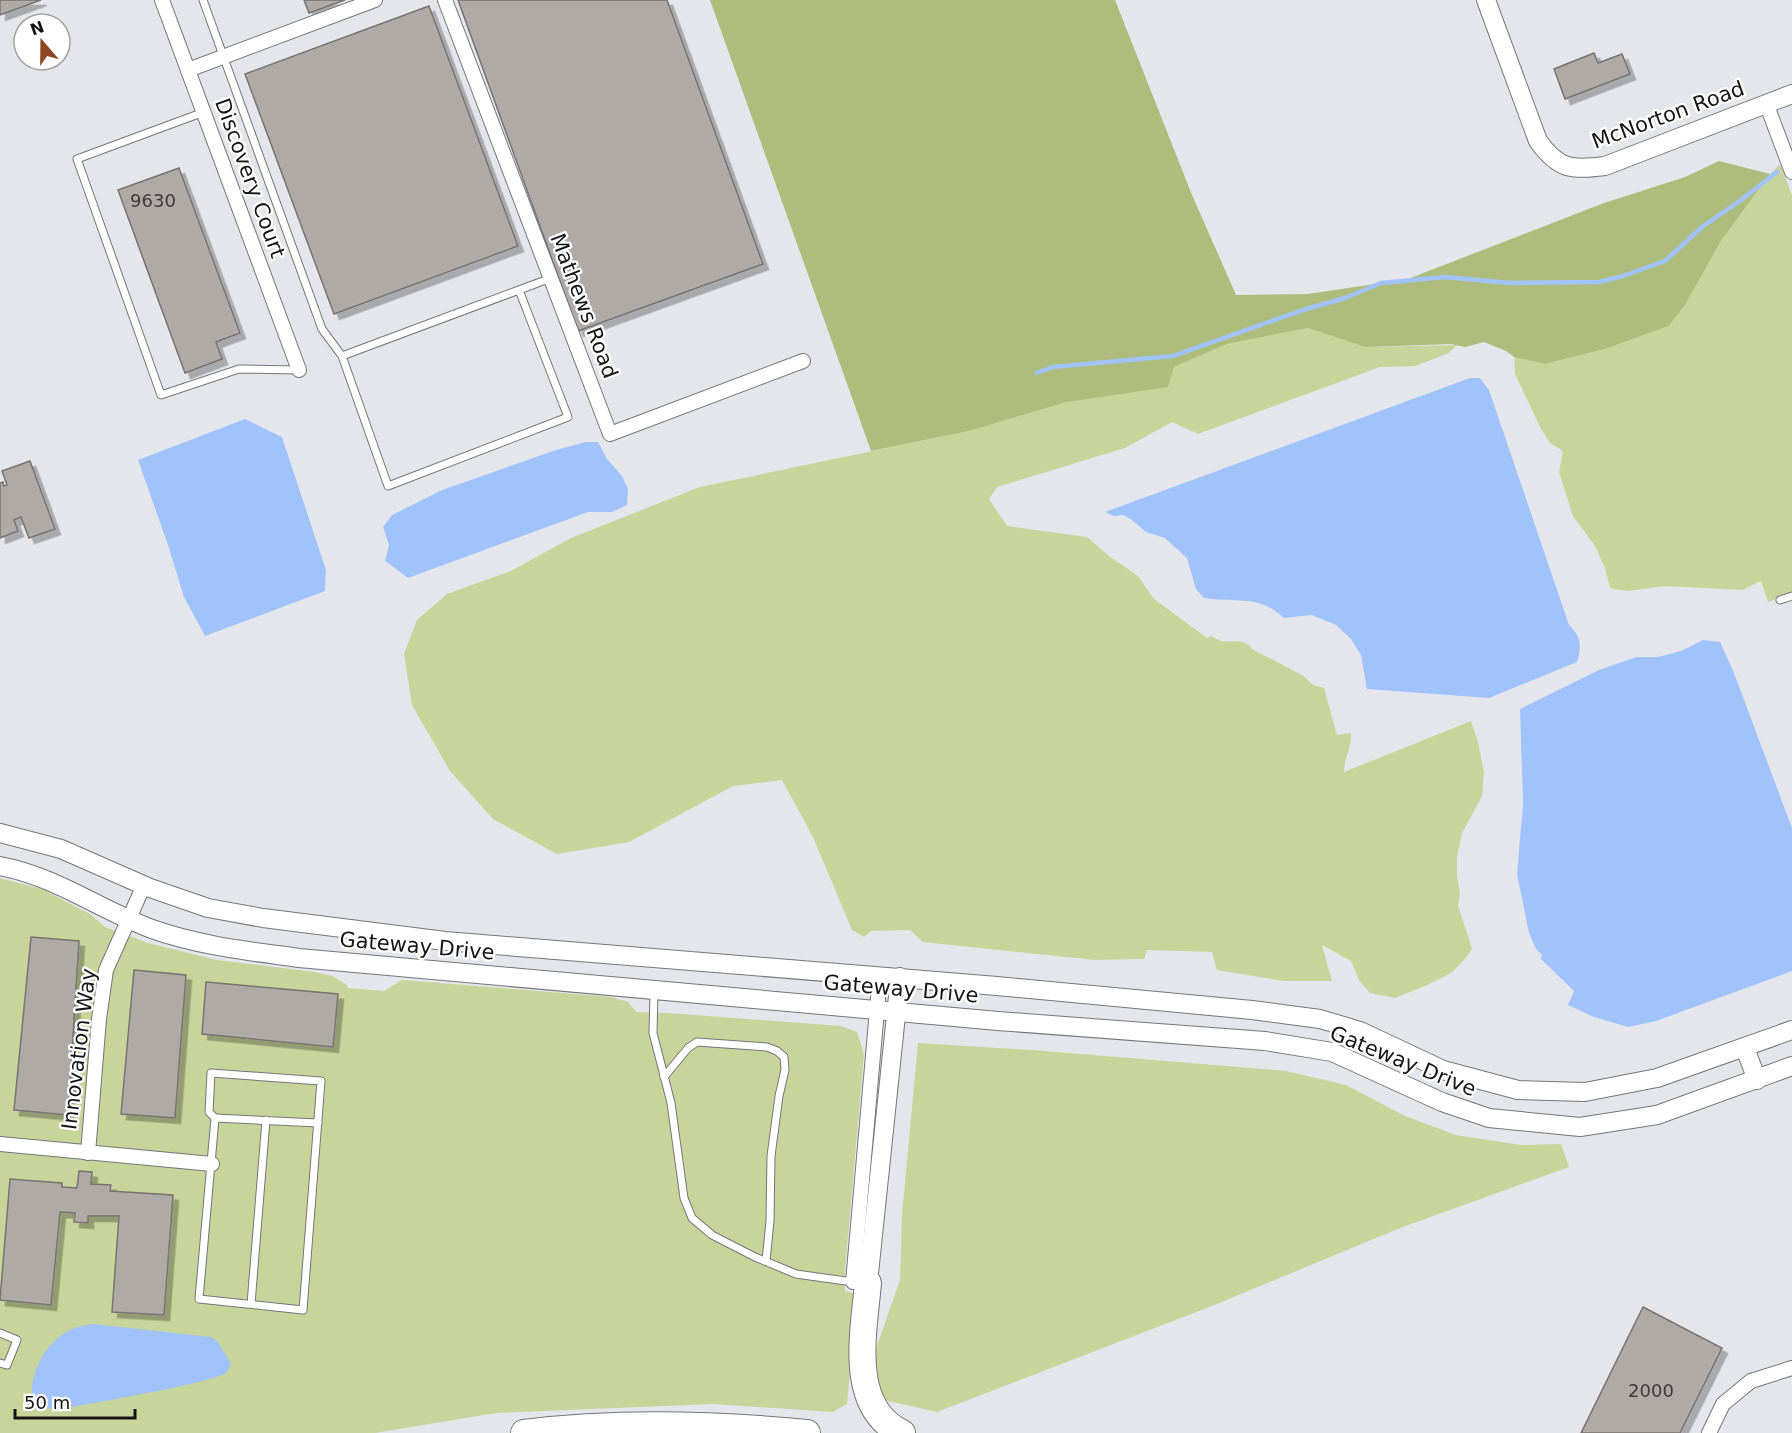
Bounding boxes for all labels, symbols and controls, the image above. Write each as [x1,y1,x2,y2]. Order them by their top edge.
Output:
north arrow [12,12,72,72]
text: N [27,17,47,40]
street label: McNorton Road [1588,76,1748,154]
street label: Discovery Court [210,95,290,261]
house number: 9630 [130,190,176,211]
street label: Mathews Road [545,230,623,382]
street label: Gateway Drive [339,927,495,965]
street label: Innovation Way [57,967,101,1131]
street label: Gateway Drive [823,970,979,1008]
street label: Gateway Drive [1326,1021,1480,1101]
house number: 2000 [1628,1380,1674,1401]
scale bar [15,1382,135,1420]
text: 50 m [24,1392,70,1413]

